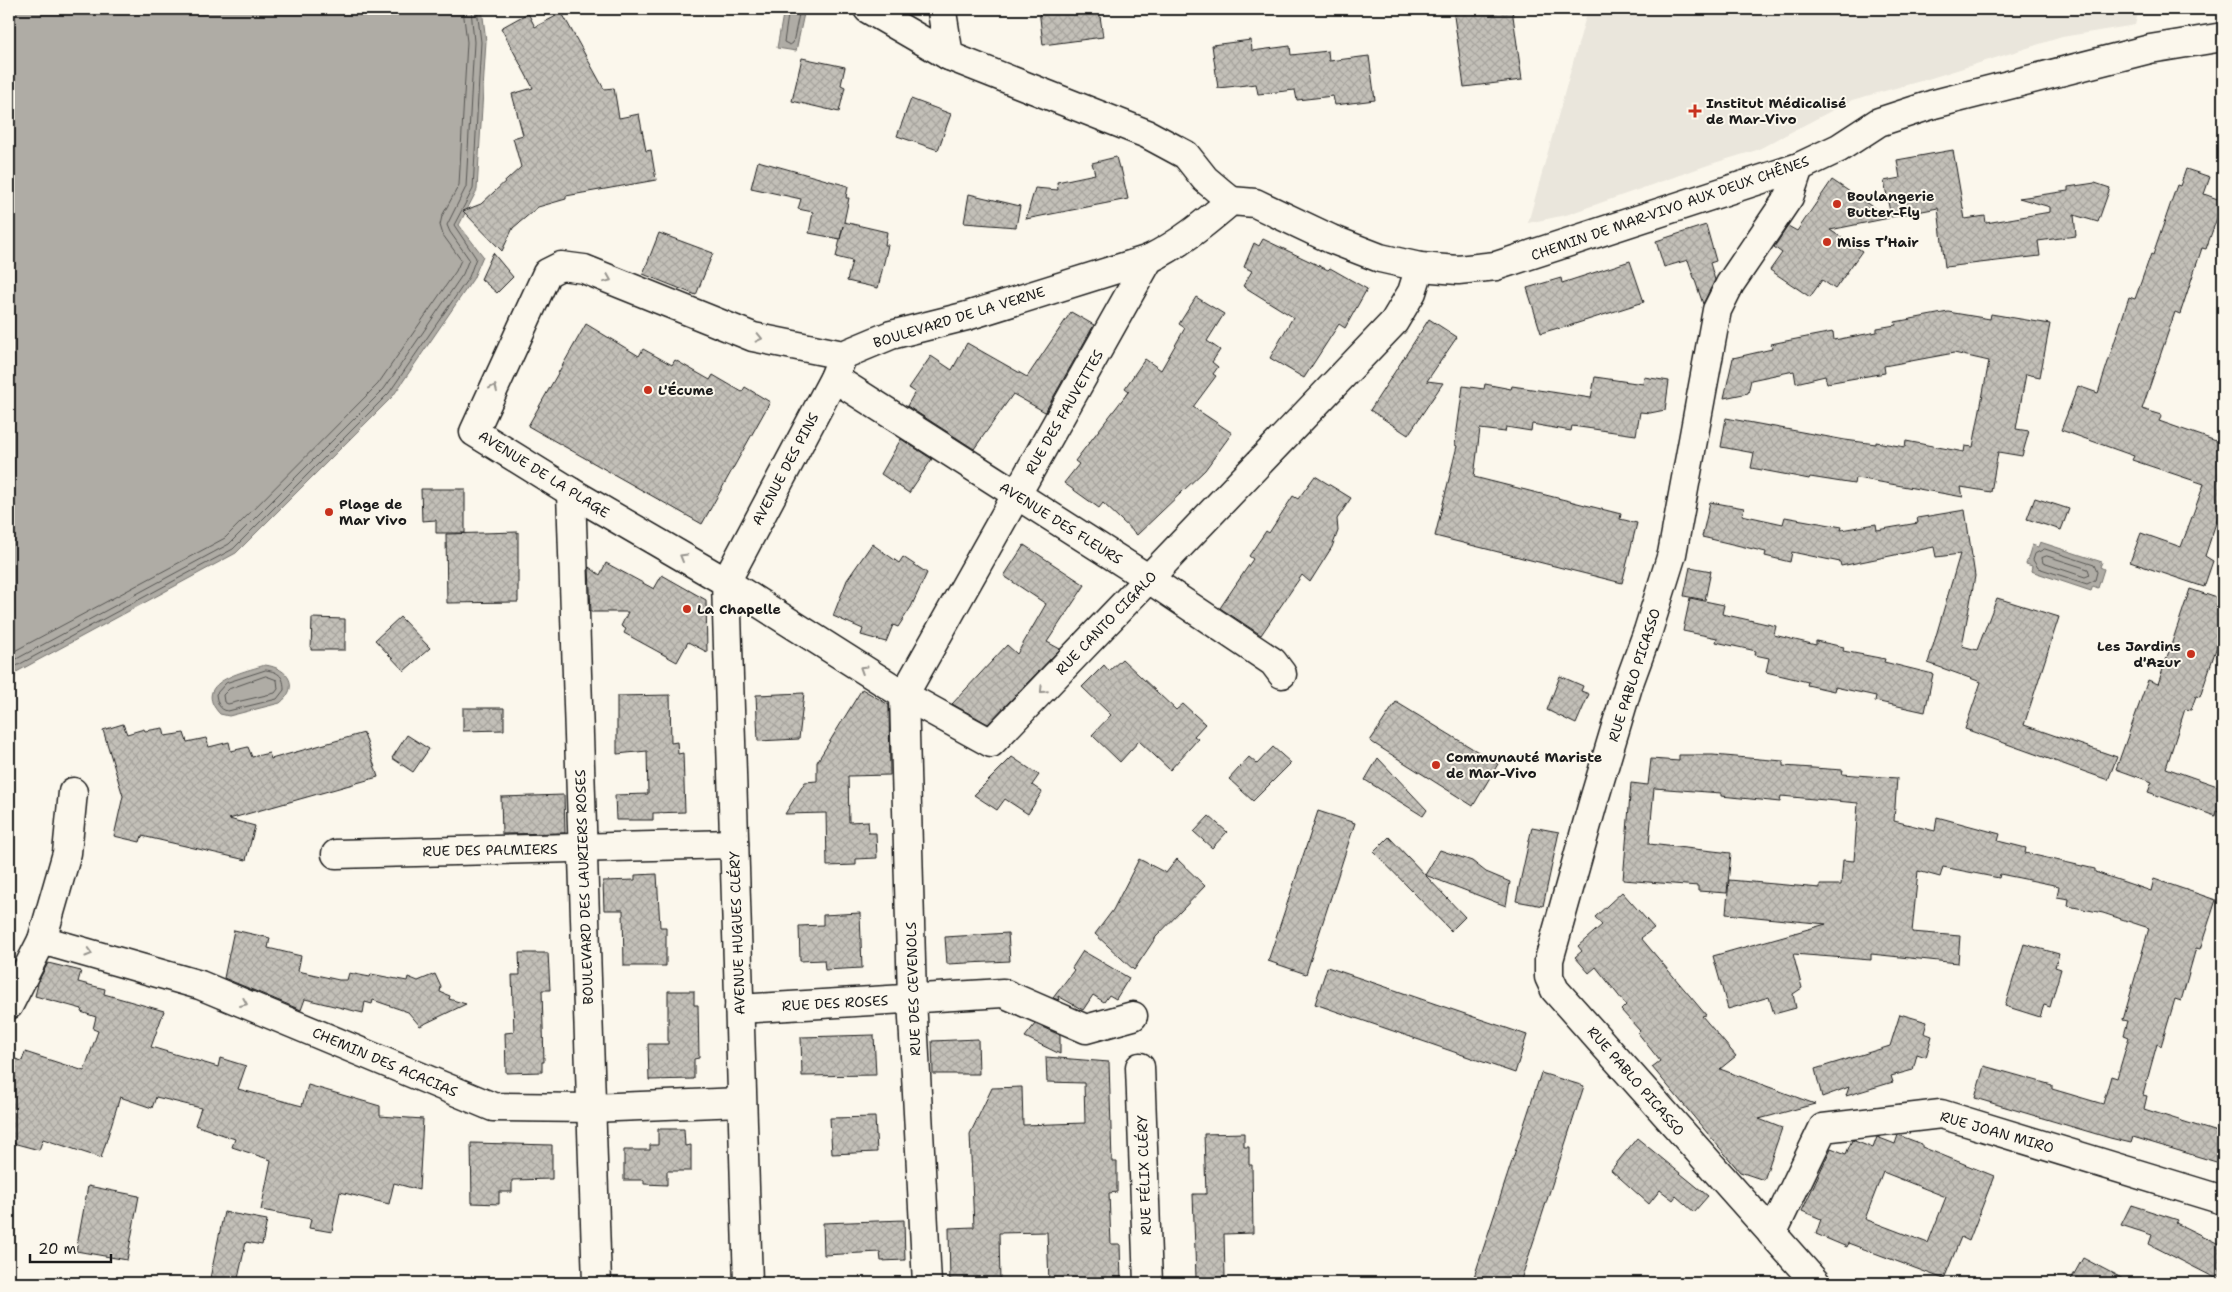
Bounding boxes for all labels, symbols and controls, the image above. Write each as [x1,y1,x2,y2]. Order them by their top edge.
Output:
place label: Institut Médicalisé de Mar-Vivo [1706,94,1847,128]
marker: Institut Médicalisé de Mar-Vivo [1688,104,1702,118]
street label: CHEMIN DE MAR-VIVO AUX DEUX CHÊNES [1529,152,1812,264]
place label: Boulangerie Butter-Fly [1847,187,1934,221]
marker: Boulangerie Butter-Fly [1831,198,1843,210]
place label: Miss T’Hair [1837,233,1919,251]
marker: Miss T’Hair [1821,236,1833,248]
one-way arrow [603,273,612,283]
street label: BOULEVARD DE LA VERNE [871,282,1047,352]
one-way arrow [755,332,764,343]
street label: RUE DES FAUVETTES [1021,346,1107,478]
place label: L'Écume [658,381,714,399]
one-way arrow [488,384,499,393]
marker: L'Écume [642,384,654,396]
street label: AVENUE DES PINS [748,409,822,528]
street label: AVENUE DE LA PLAGE [475,426,613,522]
street label: AVENUE DES FLEURS [996,478,1126,568]
place label: Plage de Mar Vivo [339,495,407,529]
marker: Plage de Mar Vivo [323,506,335,518]
one-way arrow [680,554,689,564]
street label: RUE CANTO CIGALO [1052,567,1160,679]
place label: La Chapelle [697,600,781,618]
marker: La Chapelle [681,603,693,615]
street label: RUE PABLO PICASSO [1604,606,1664,744]
place label: Les Jardins d'Azur [2097,637,2181,671]
marker: Les Jardins d'Azur [2185,648,2197,660]
one-way arrow [859,665,868,675]
one-way arrow [1040,684,1049,693]
place label: Communauté Mariste de Mar-Vivo [1446,748,1602,782]
marker: Communauté Mariste de Mar-Vivo [1430,759,1442,771]
street label: BOULEVARD DES LAURIERS ROSES [571,769,597,1005]
street label: RUE DES PALMIERS [422,840,558,860]
street label: AVENUE HUGUES CLÉRY [725,850,749,1015]
street label: RUE DES CEVENOLS [902,921,924,1056]
one-way arrow [85,948,93,958]
street label: RUE DES ROSES [781,991,889,1015]
one-way arrow [239,997,248,1008]
street label: CHEMIN DES ACACIAS [310,1023,461,1101]
street label: RUE PABLO PICASSO [1584,1023,1688,1139]
street label: RUE JOAN MIRO [1938,1107,2056,1157]
street label: RUE FÉLIX CLÉRY [1133,1114,1155,1235]
scale bar [30,1232,111,1264]
text: 20 m [38,1239,77,1259]

